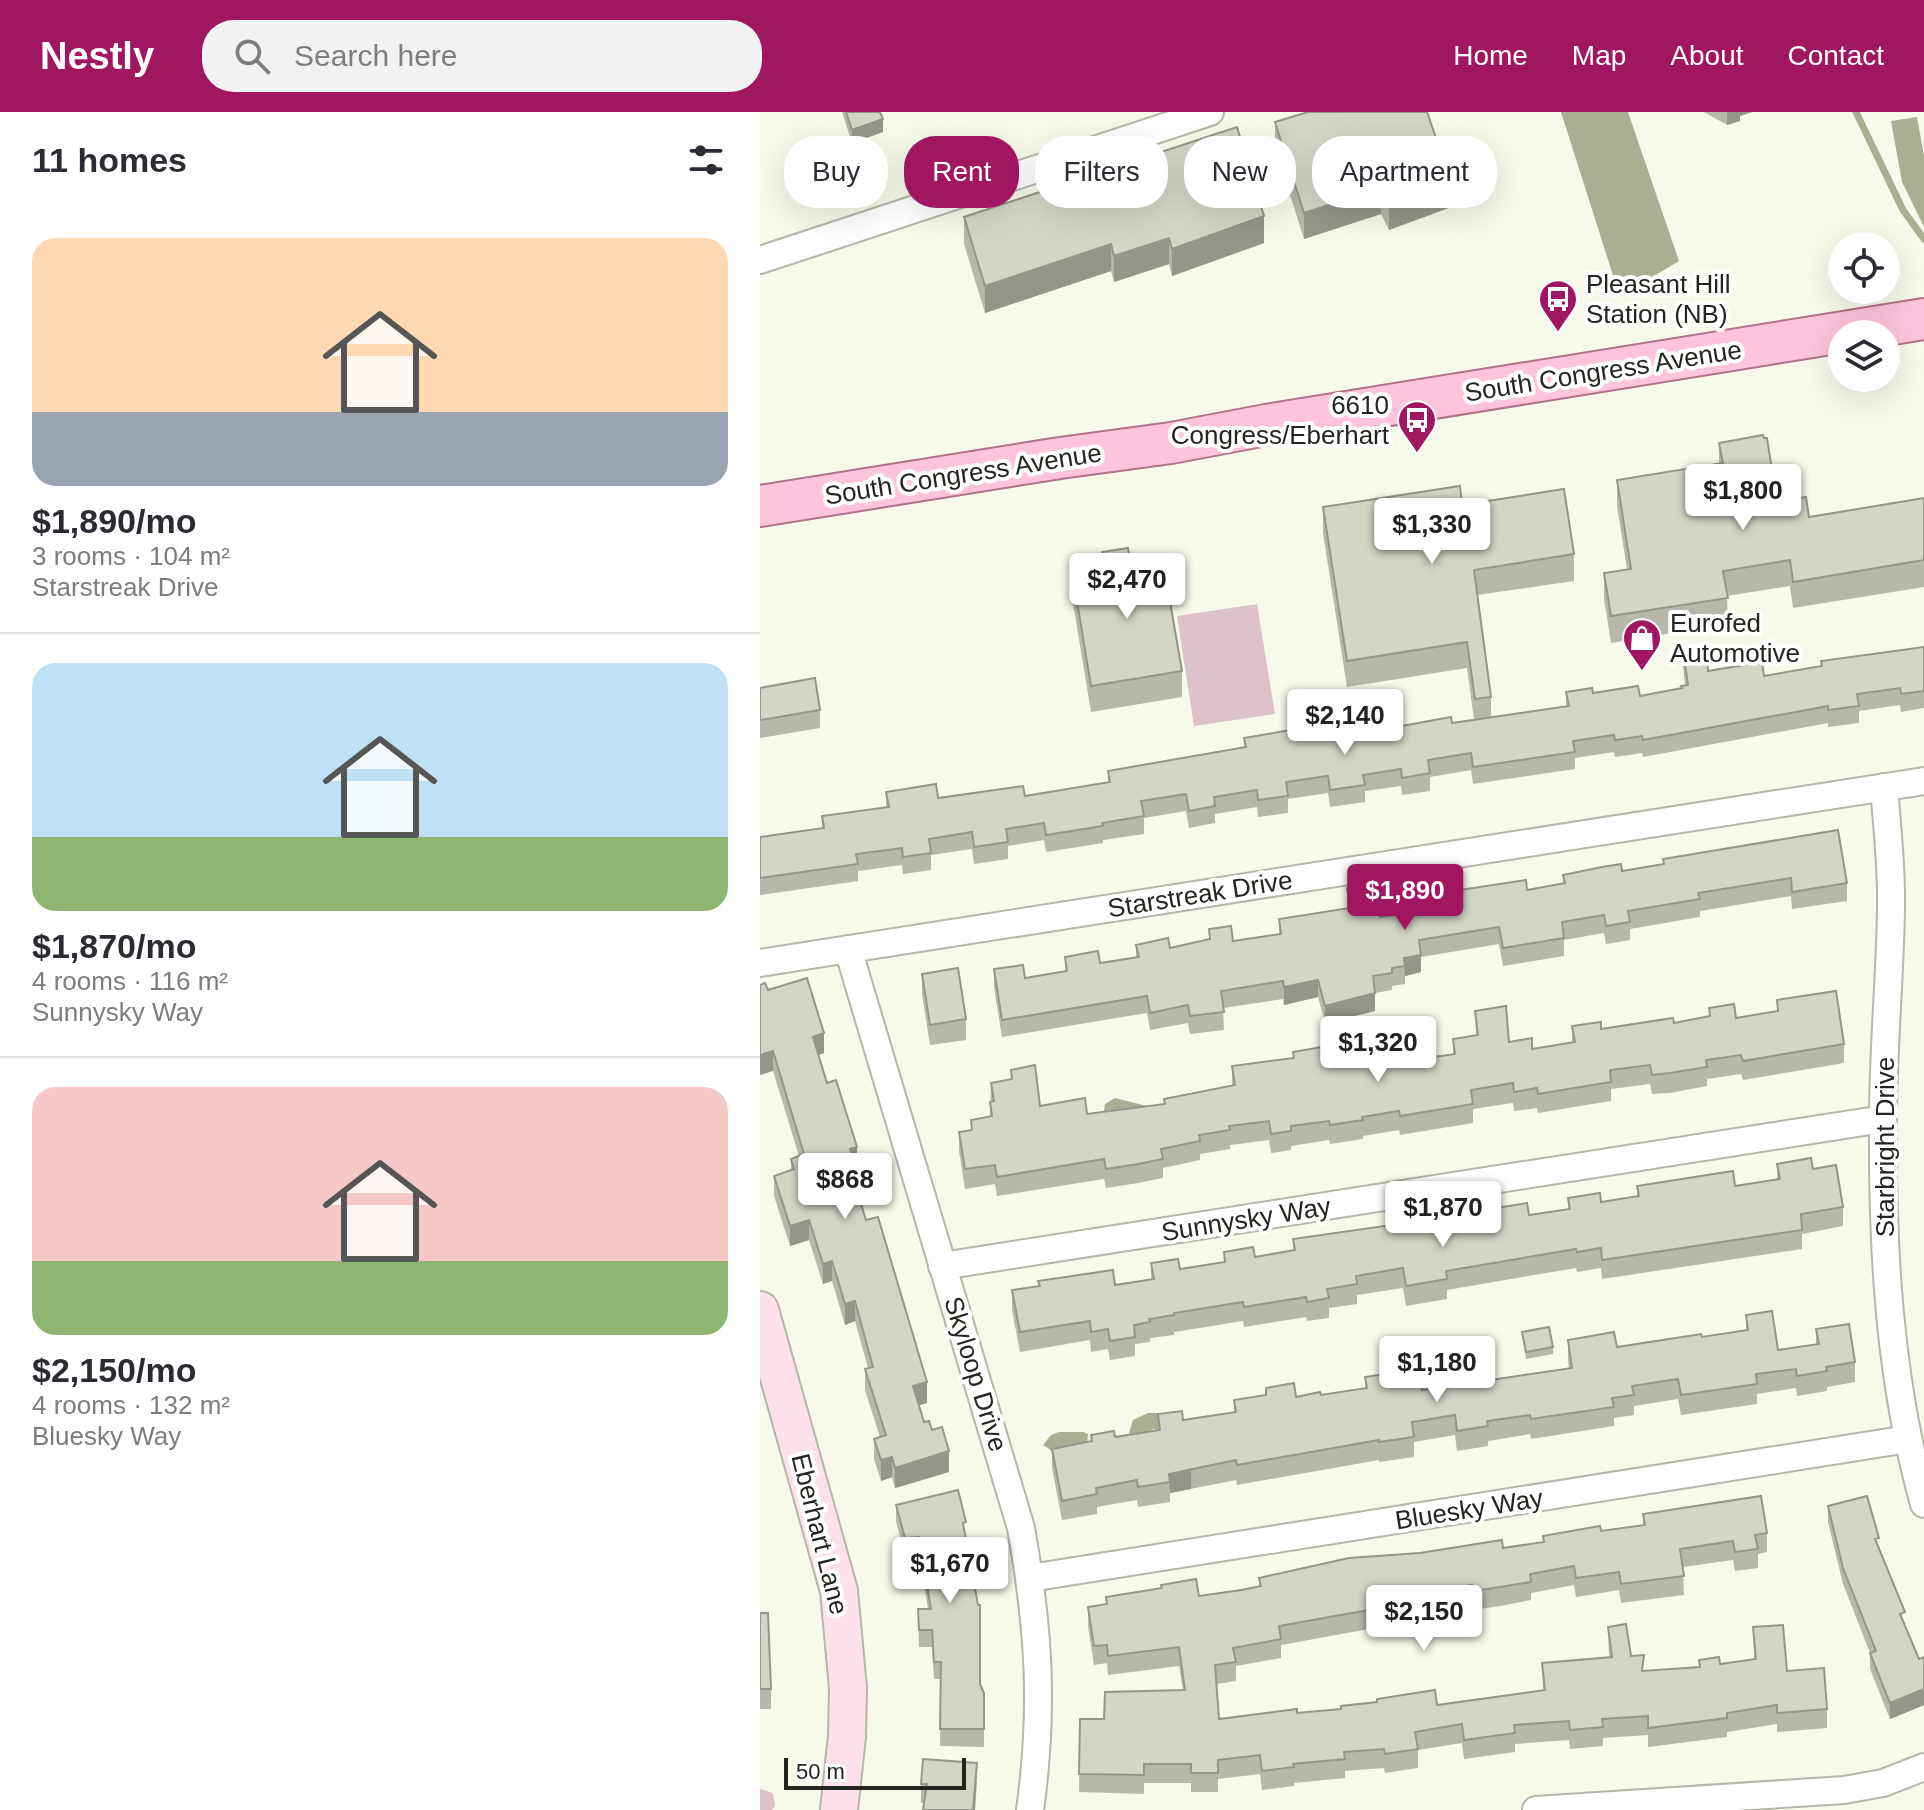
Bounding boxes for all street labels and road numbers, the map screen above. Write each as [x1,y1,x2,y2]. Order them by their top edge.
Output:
street label: South Congress Avenue [1462,334,1744,408]
street label: South Congress Avenue [822,437,1104,511]
street label: Starstreak Drive [1106,865,1294,923]
street label: Starbright Drive [1870,1057,1900,1237]
street label: Sunnysky Way [1159,1191,1333,1247]
street label: Skyloop Drive [938,1293,1014,1455]
street label: Eberhart Lane [786,1450,854,1618]
street label: Bluesky Way [1393,1483,1545,1535]

